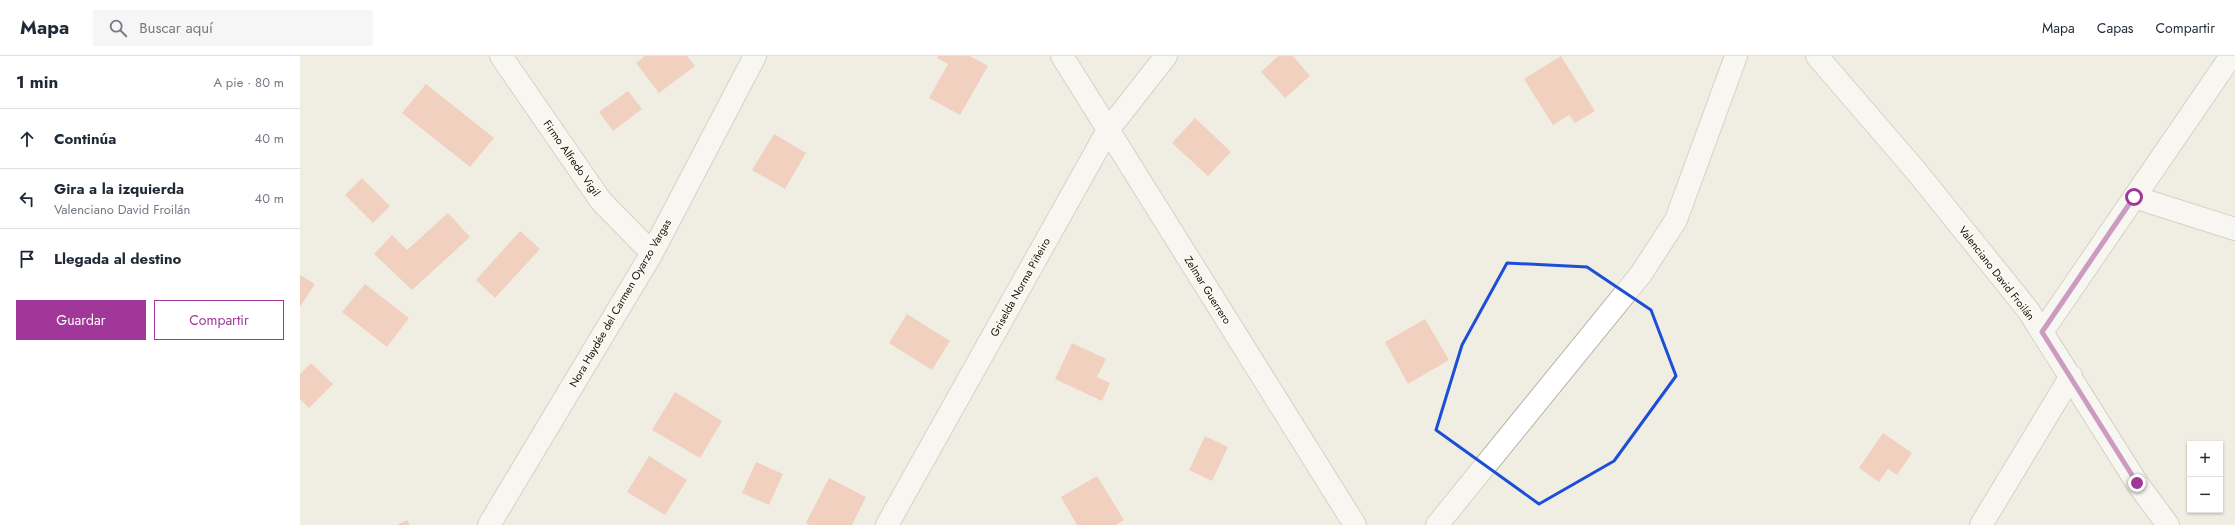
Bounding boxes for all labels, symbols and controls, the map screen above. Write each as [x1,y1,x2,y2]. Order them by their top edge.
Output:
search box [93,10,373,46]
text: Mapa [20,14,69,41]
icon: search [107,17,129,39]
text: Buscar aquí [139,17,213,39]
text: Mapa [2042,18,2075,38]
text: Capas [2097,18,2134,38]
text: Compartir [2156,18,2215,38]
text: 1 min [16,70,58,94]
text: A pie · 80 m [213,73,284,92]
street label: Firmo Alfredo Vigil [540,117,604,199]
icon: ahead [16,128,38,150]
text: Continúa [54,128,116,150]
text: 40 m [255,129,284,148]
text: Gira a la izquierda [54,178,184,200]
icon: left [16,188,38,210]
route start [2125,188,2143,206]
text: 40 m [255,189,284,208]
text: Valenciano David Froilán [54,200,190,219]
street label: Nora Haydée del Carmen Oyarzo Vargas [565,215,675,390]
street label: Valenciano David Froilán [1955,223,2039,323]
street label: Griselda Norma Piñeiro [986,235,1054,339]
icon: arrive [16,248,38,270]
text: Llegada al destino [54,248,181,270]
street label: Zelmar Guerrero [1181,253,1235,327]
button: Guardar [16,300,146,340]
button: Compartir [154,300,284,340]
map controls [2187,441,2223,513]
button: + [2187,441,2223,477]
route end [2128,474,2146,492]
button: − [2187,477,2223,513]

